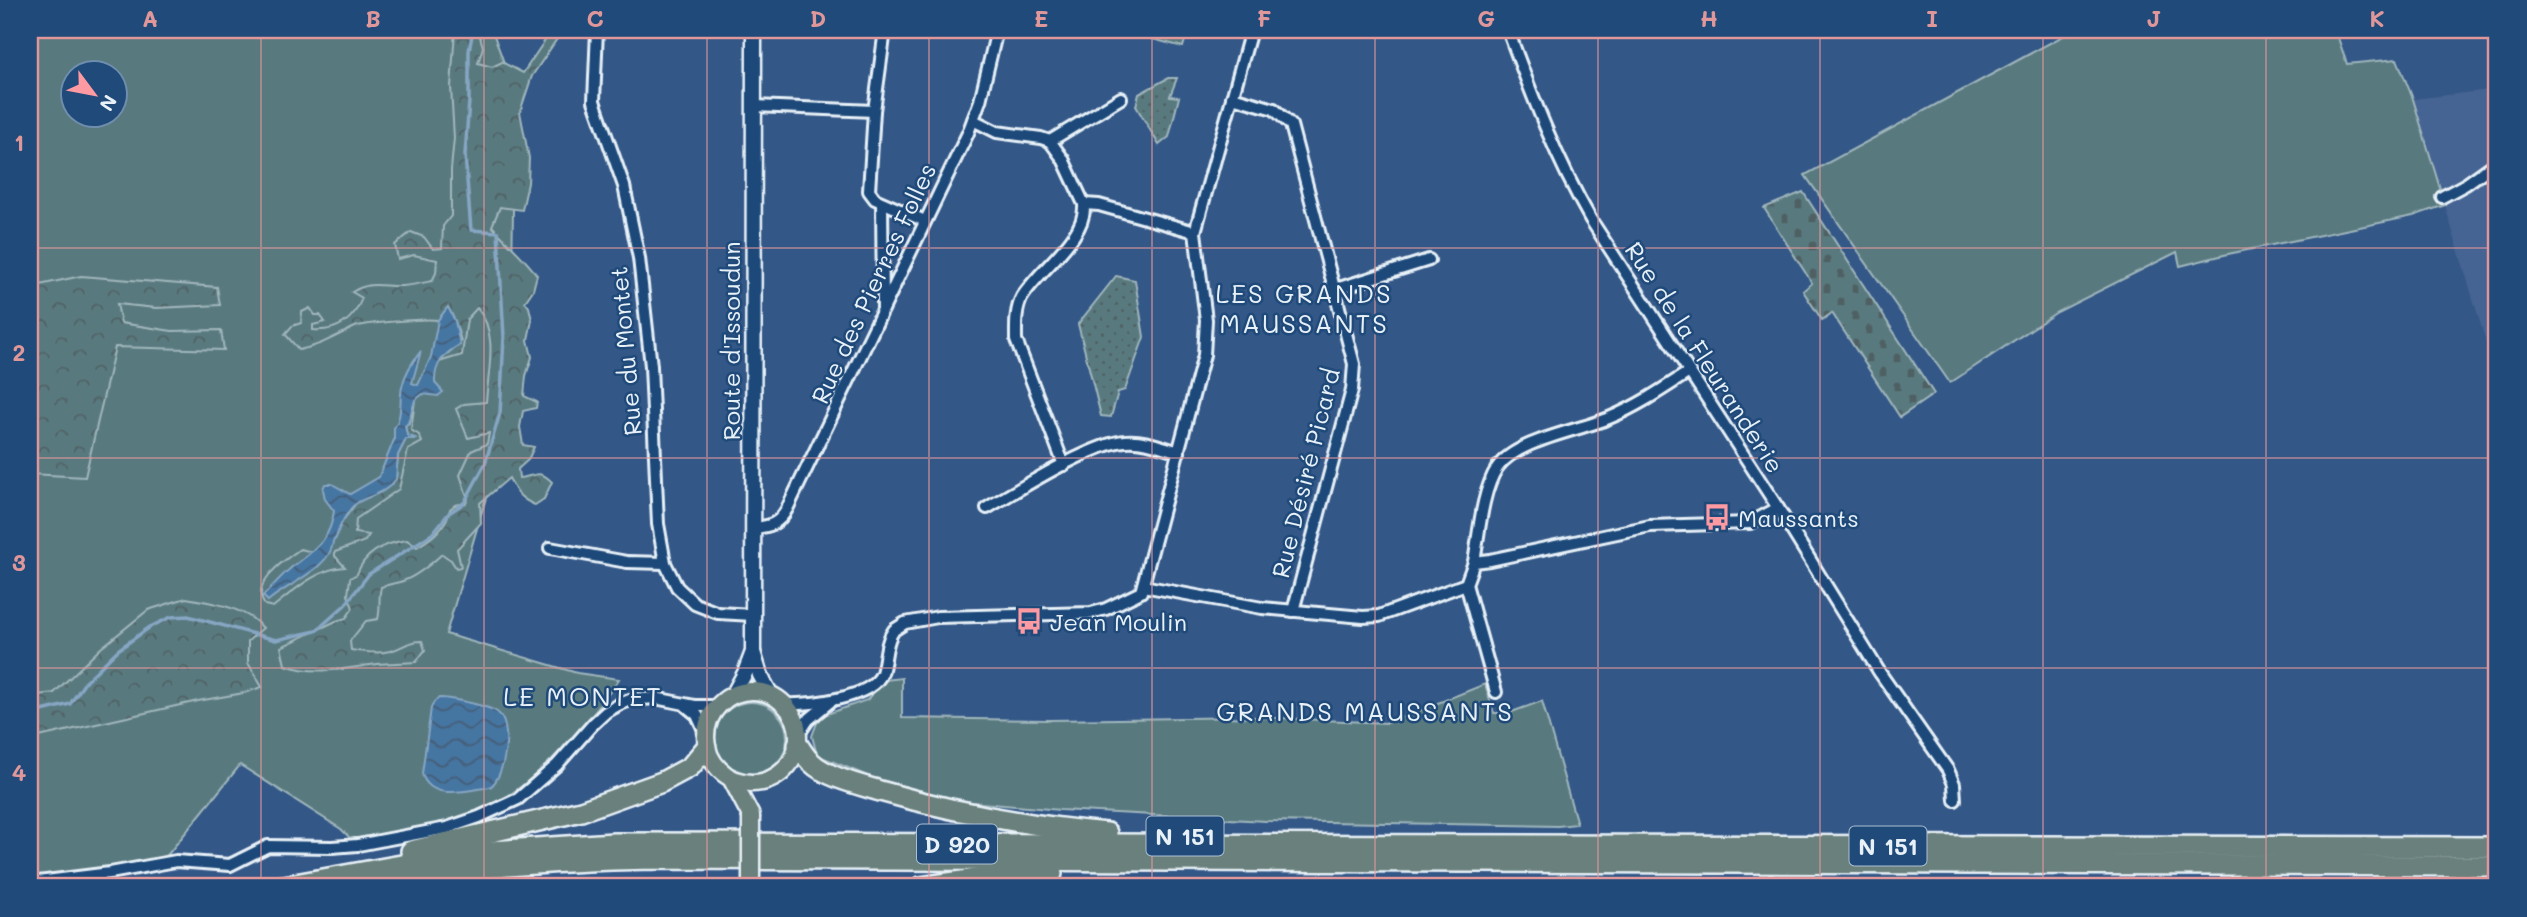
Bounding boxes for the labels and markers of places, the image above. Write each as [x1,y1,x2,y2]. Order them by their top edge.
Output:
bus stop icon: Maussants [1702,502,1732,532]
place label: Maussants [1738,502,1859,533]
bus stop icon: Jean Moulin [1014,606,1044,636]
place label: Jean Moulin [1050,606,1187,637]

